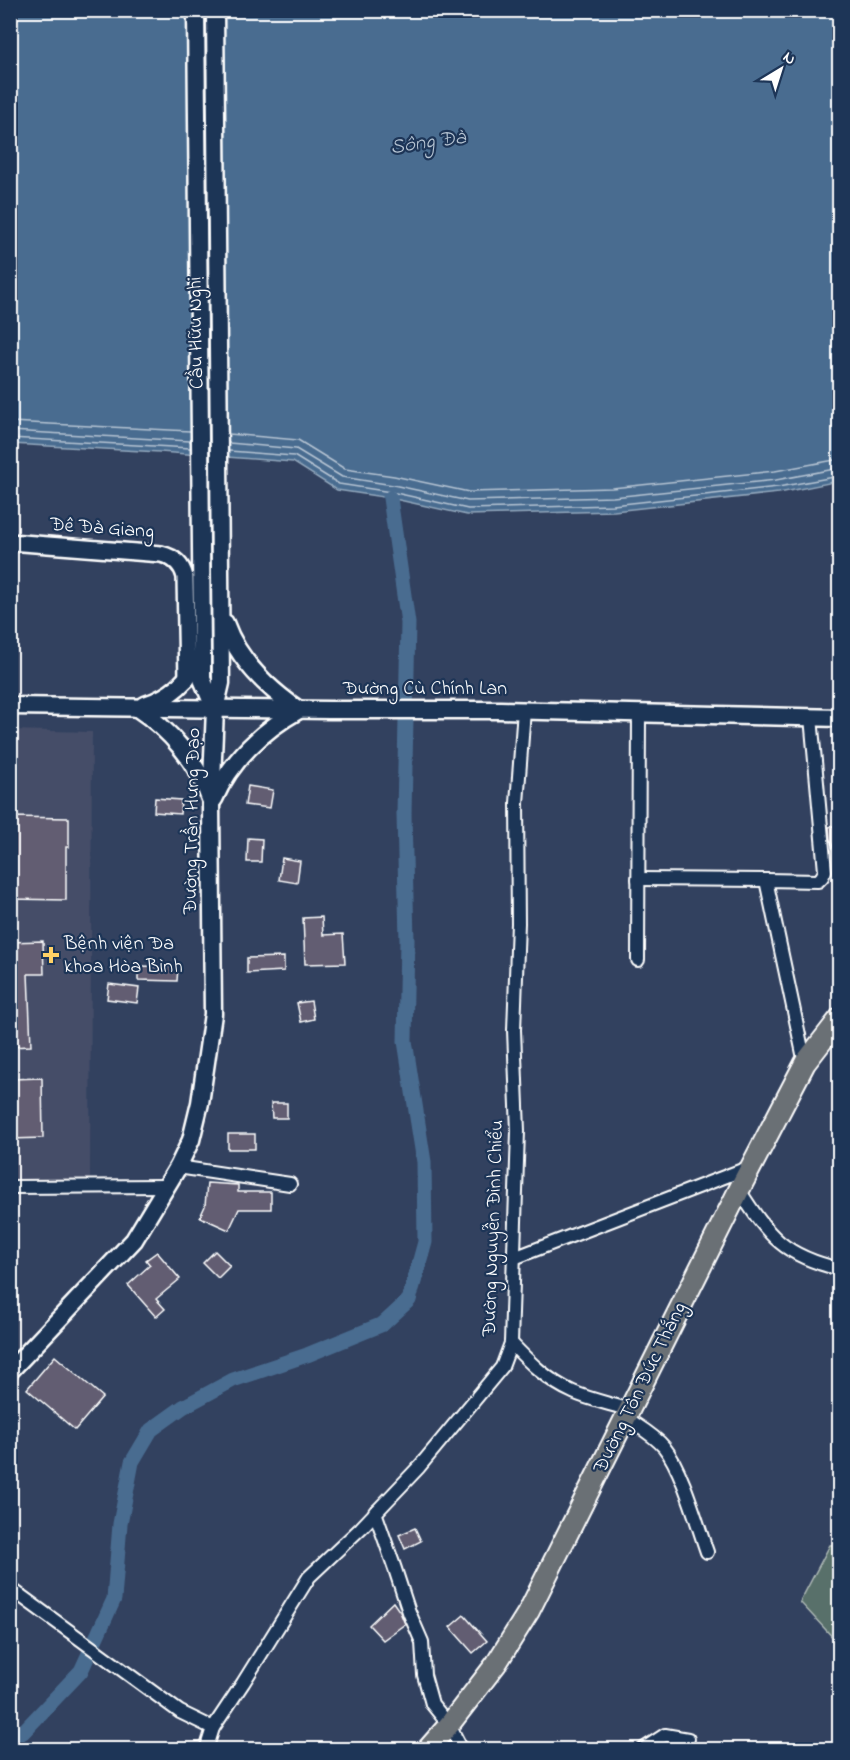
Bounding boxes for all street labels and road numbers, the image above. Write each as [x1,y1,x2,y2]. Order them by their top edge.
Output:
street label: Cầu Hữu Nghị [182,276,213,389]
street label: Đê Đà Giang [48,511,155,548]
street label: Đường Cù Chính Lan [342,675,507,705]
street label: Đường Trần Hưng Đạo [177,728,210,915]
street label: Đường Nguyễn Đình Chiểu [476,1119,513,1338]
street label: Đường Tôn Đức Thắng [587,1298,696,1480]

